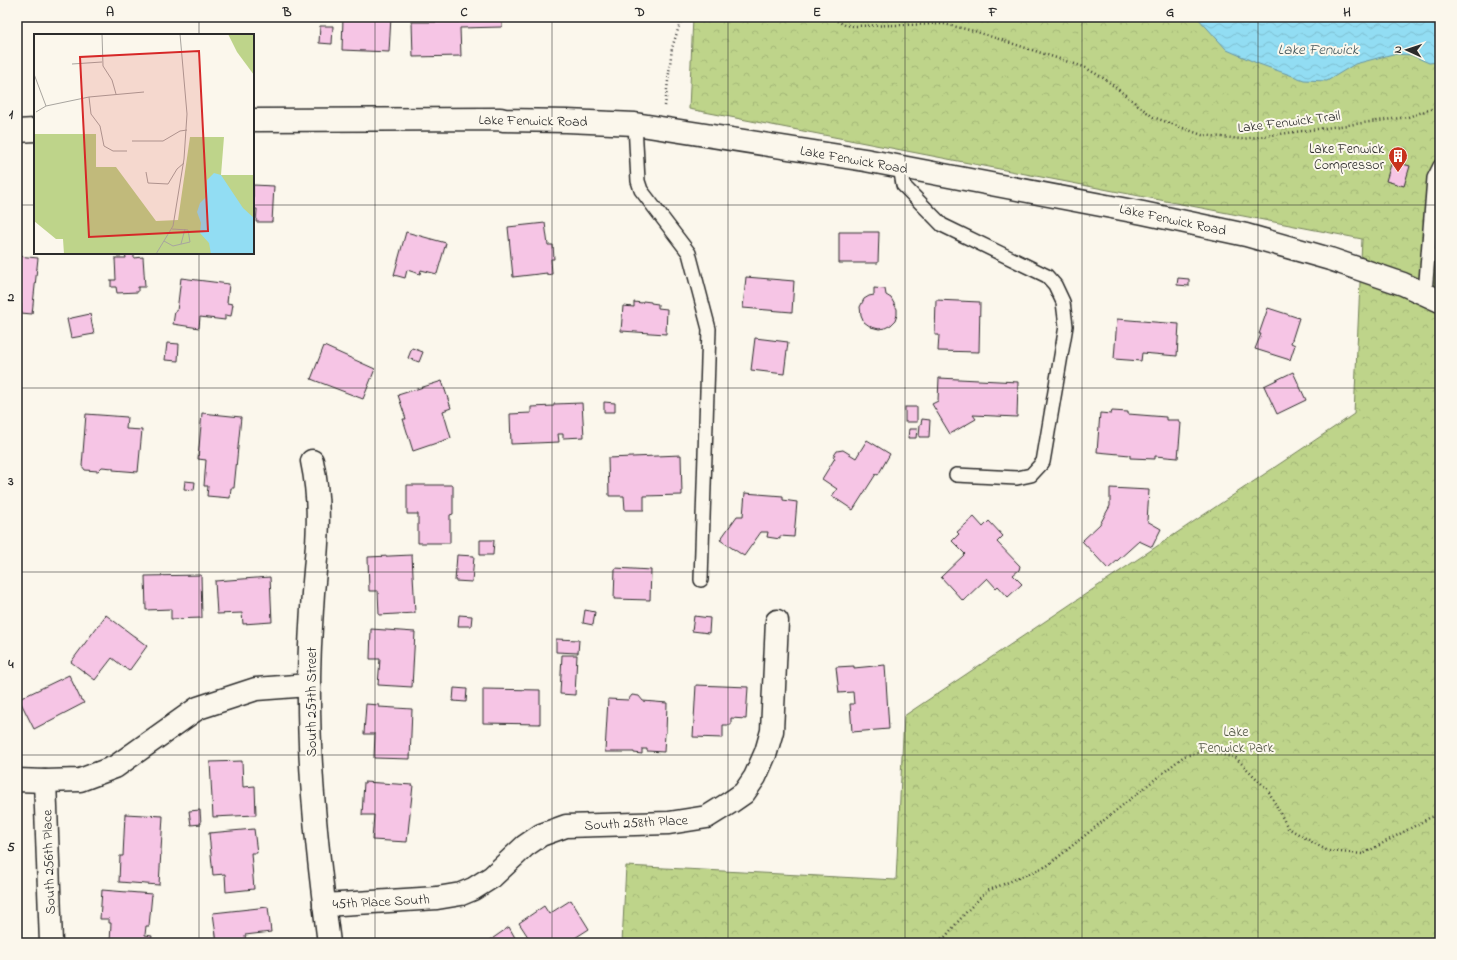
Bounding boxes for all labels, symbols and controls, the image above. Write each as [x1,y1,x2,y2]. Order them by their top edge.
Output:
text: A [106,3,114,22]
text: B [282,3,292,22]
text: C [460,3,468,22]
text: D [634,3,645,22]
text: E [813,3,821,22]
text: F [988,3,998,22]
text: G [1166,3,1174,22]
text: H [1343,3,1351,22]
north arrow [1387,30,1427,70]
inset map [34,34,254,254]
water label: Lake Fenwick [1278,39,1360,61]
text: N [1390,45,1406,54]
text: 1 [9,105,14,124]
street label: Lake Fenwick Trail [1237,106,1342,139]
street label: Lake Fenwick Road [478,110,588,133]
place label: Lake Fenwick Compressor [1309,139,1385,176]
street label: Lake Fenwick Road [798,141,909,180]
building icon: Lake Fenwick Compressor [1387,145,1409,173]
street label: Lake Fenwick Road [1117,199,1228,242]
text: 2 [7,288,15,307]
text: 3 [7,472,14,491]
street label: South 257th Street [302,647,323,757]
text: 4 [7,655,14,674]
park label: Lake Fenwick Park [1197,722,1274,759]
street label: South 256th Place [37,809,62,915]
street label: South 258th Place [584,810,689,837]
text: 5 [7,838,15,857]
street label: 45th Place South [332,889,430,916]

